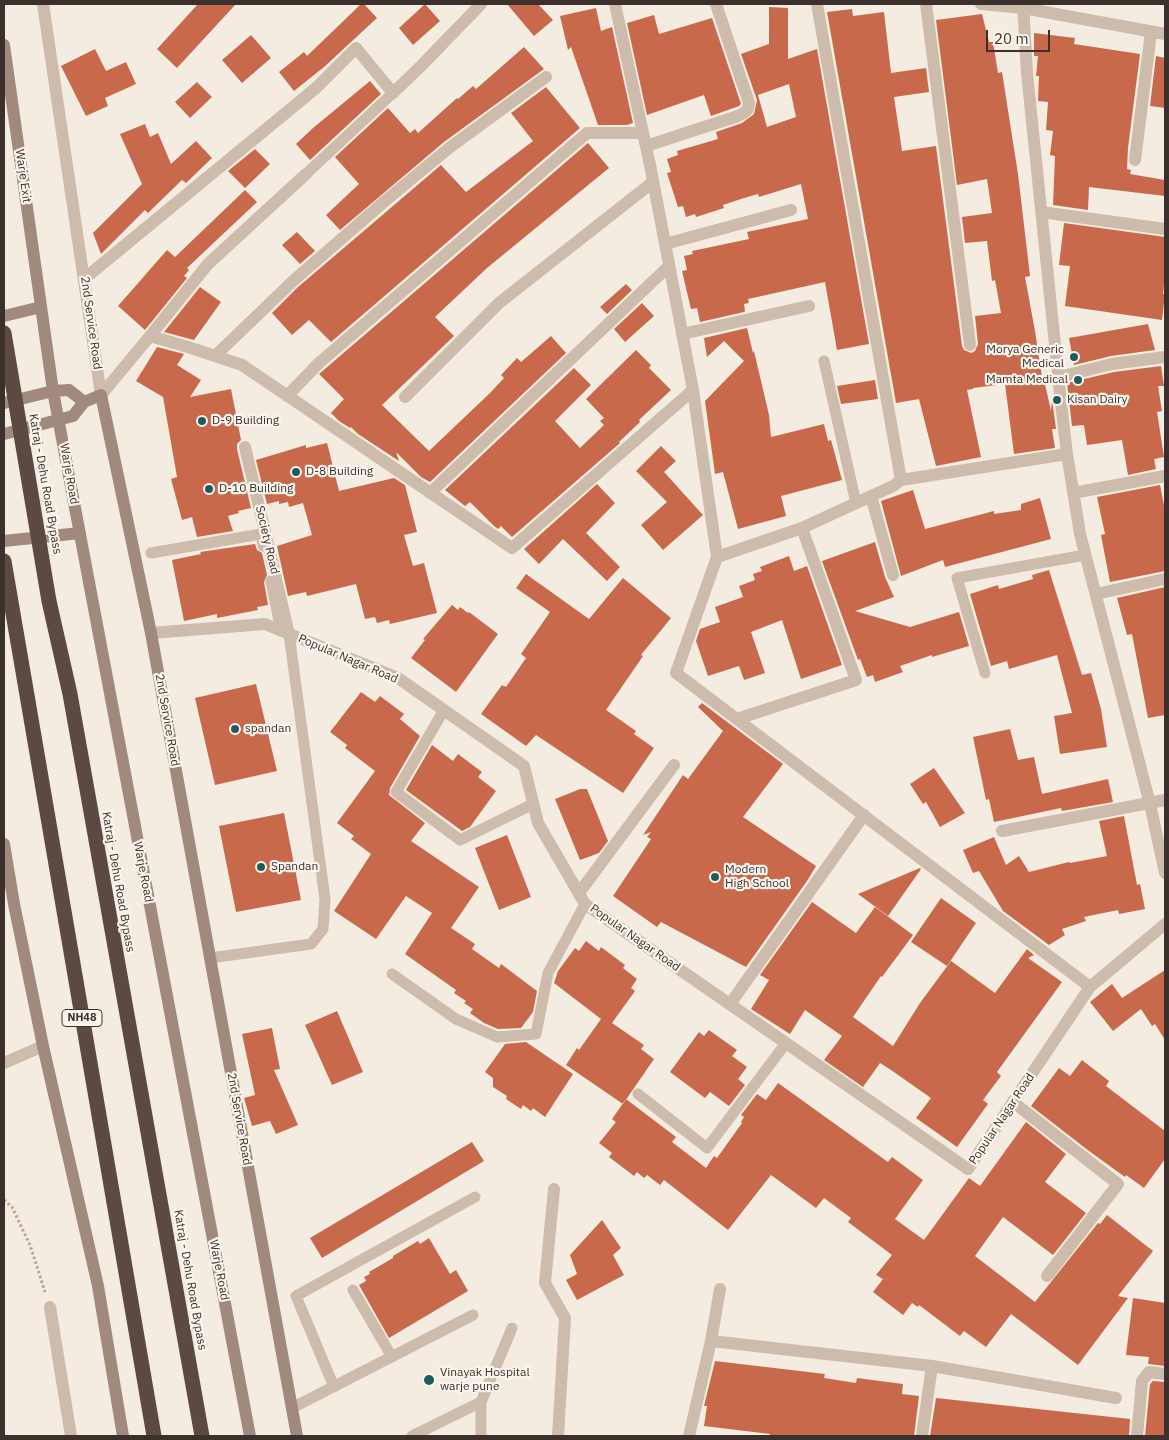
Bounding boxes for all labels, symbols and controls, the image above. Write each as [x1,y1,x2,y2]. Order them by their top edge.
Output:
scale bar [989,20,1053,52]
text: 20 m [994,29,1029,48]
street label: Warje Exit [12,148,34,204]
street label: 2nd Service Road [77,276,105,370]
place label: Morya Generic Medical [986,343,1064,371]
marker: Morya Generic Medical [1068,351,1080,363]
place label: Mamta Medical [986,373,1068,387]
marker: Mamta Medical [1072,374,1084,386]
place label: Kisan Dairy [1067,393,1127,407]
marker: Kisan Dairy [1051,394,1063,406]
street label: Katraj - Dehu Road Bypass [26,413,64,555]
place label: D-9 Building [212,414,279,428]
marker: D-9 Building [196,415,208,427]
street label: Warje Road [57,443,81,505]
place label: D-8 Building [306,465,373,479]
marker: D-8 Building [290,466,302,478]
place label: D-10 Building [219,482,293,496]
marker: D-10 Building [203,483,215,495]
street label: Society Road [252,504,282,576]
street label: Popular Nagar Road [296,631,400,687]
street label: 2nd Service Road [152,673,182,767]
place label: spandan [245,722,291,736]
marker: spandan [229,723,241,735]
street label: Katraj - Dehu Road Bypass [99,811,137,953]
street label: Warje Road [130,840,156,904]
place label: Spandan [271,860,318,874]
marker: Spandan [255,861,267,873]
place label: Modern High School [725,863,789,891]
marker: Modern High School [709,871,721,883]
street label: Popular Nagar Road [587,901,683,975]
road number: NH48 [62,1010,102,1026]
street label: Popular Nagar Road [966,1071,1038,1167]
street label: 2nd Service Road [224,1072,254,1166]
street label: Katraj - Dehu Road Bypass [171,1209,209,1351]
street label: Warje Road [206,1238,232,1302]
place label: Vinayak Hospital warje pune [440,1366,530,1394]
marker: Vinayak Hospital warje pune [422,1373,436,1387]

